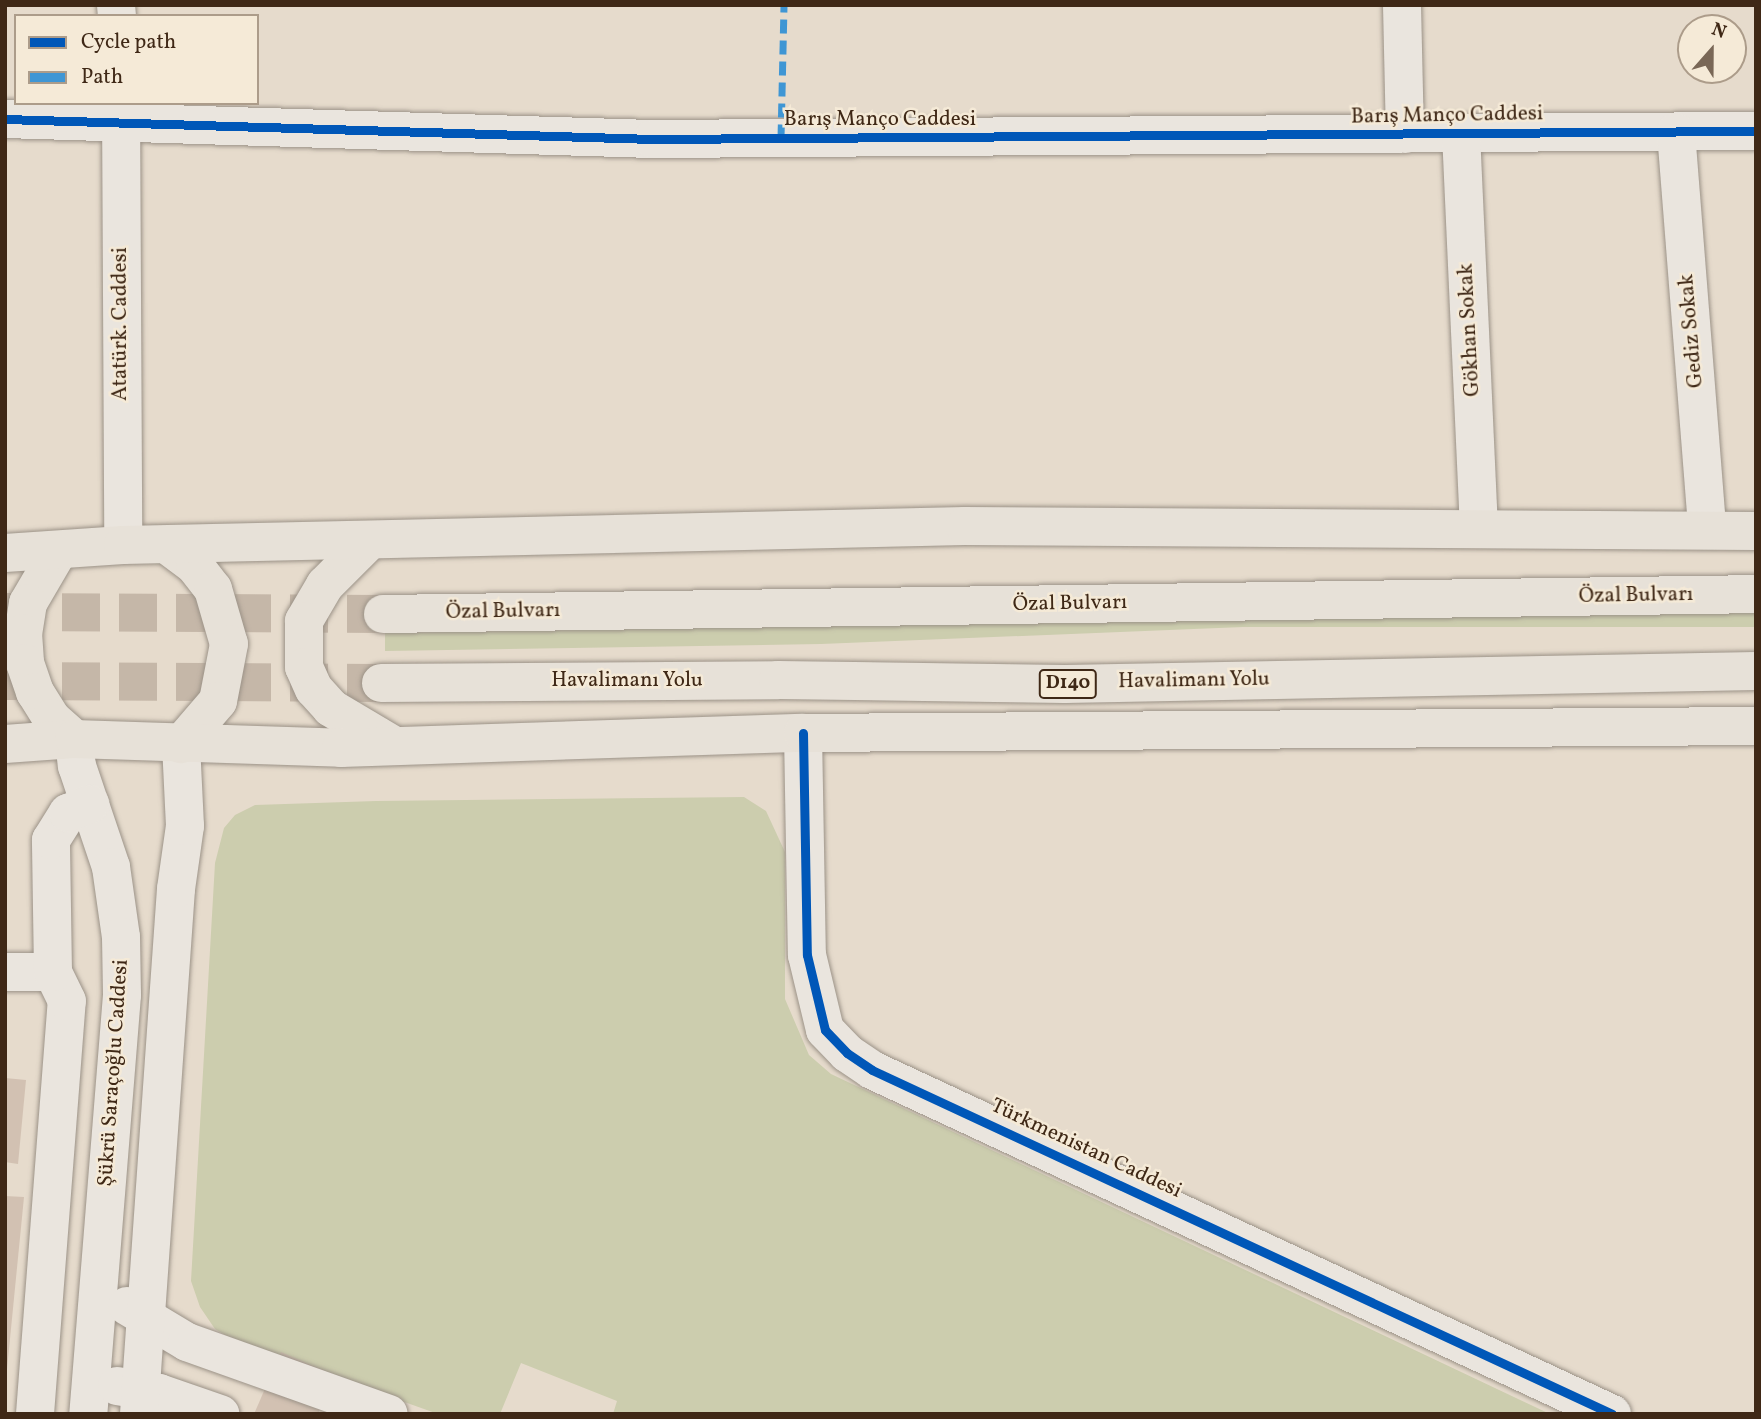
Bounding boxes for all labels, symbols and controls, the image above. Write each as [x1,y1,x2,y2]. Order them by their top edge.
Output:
legend [14,14,259,105]
north arrow [1677,14,1747,84]
text: N [1708,17,1730,46]
text: Cycle path [81,28,176,57]
text: Path [81,63,123,92]
street label: Barış Manço Caddesi [1351,102,1543,130]
street label: Barış Manço Caddesi [784,107,976,133]
street label: Atatürk. Caddesi [108,247,134,401]
street label: Gökhan Sokak [1454,263,1486,397]
street label: Gediz Sokak [1674,273,1710,389]
street label: Özal Bulvarı [1578,582,1694,610]
street label: Özal Bulvarı [1012,590,1128,618]
street label: Özal Bulvarı [445,598,561,626]
street label: Havalimanı Yolu [1118,667,1270,695]
street label: Havalimanı Yolu [551,668,703,694]
road number: D140 [1038,668,1098,699]
street label: Şükrü Saraçoğlu Caddesi [93,959,135,1187]
street label: Türkmenistan Caddesi [987,1094,1185,1204]

